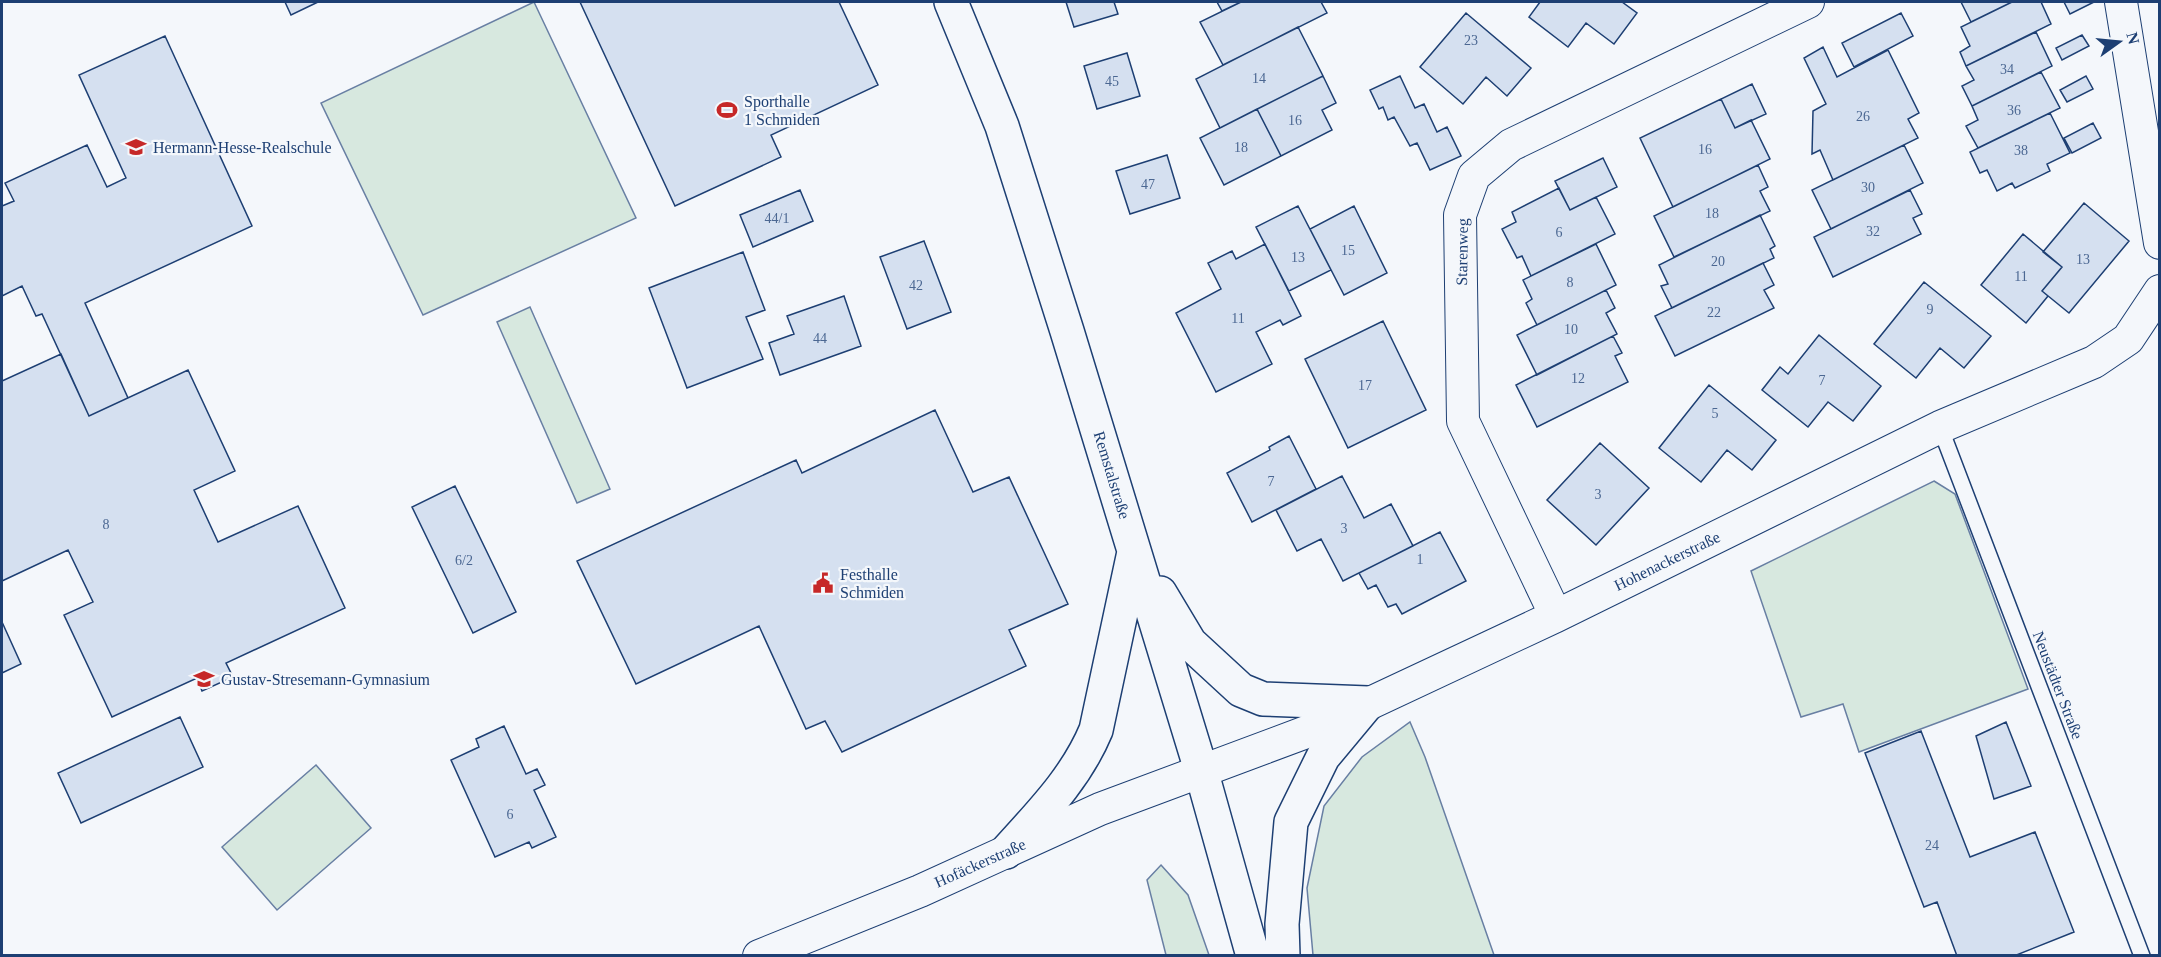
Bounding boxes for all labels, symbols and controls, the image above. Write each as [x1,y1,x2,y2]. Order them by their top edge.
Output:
north arrow [2089,12,2149,72]
text: N [2123,30,2143,46]
house number: 23 [1464,33,1478,48]
house number: 34 [2000,62,2014,77]
house number: 14 [1252,71,1266,86]
house number: 45 [1105,74,1119,89]
place label: Sporthalle 1 Schmiden [744,93,820,128]
sports icon: Sporthalle 1 Schmiden [715,98,739,122]
house number: 36 [2007,103,2021,118]
house number: 26 [1856,109,1870,124]
house number: 16 [1288,113,1302,128]
school or university icon: Hermann-Hesse-Realschule [124,135,148,159]
place label: Hermann-Hesse-Realschule [153,139,332,156]
house number: 18 [1234,140,1248,155]
house number: 16 [1698,142,1712,157]
house number: 38 [2014,143,2028,158]
house number: 47 [1141,177,1155,192]
house number: 30 [1861,180,1875,195]
house number: 18 [1705,206,1719,221]
house number: 44/1 [765,211,789,226]
street label: Starenweg [1453,218,1472,286]
house number: 32 [1866,224,1880,239]
house number: 6 [1556,225,1563,240]
house number: 15 [1341,243,1355,258]
house number: 13 [1291,250,1305,265]
house number: 13 [2076,252,2090,267]
house number: 20 [1711,254,1725,269]
house number: 11 [2014,269,2028,284]
house number: 8 [1567,275,1574,290]
house number: 42 [909,278,923,293]
house number: 9 [1927,302,1934,317]
house number: 22 [1707,305,1721,320]
house number: 11 [1231,311,1245,326]
house number: 10 [1564,322,1578,337]
house number: 44 [813,331,827,346]
house number: 12 [1571,371,1585,386]
house number: 7 [1819,373,1826,388]
house number: 17 [1358,378,1372,393]
house number: 5 [1712,406,1719,421]
street label: Remstalstraße [1091,429,1133,521]
house number: 7 [1268,474,1275,489]
house number: 3 [1595,487,1602,502]
house number: 8 [103,517,110,532]
house number: 3 [1341,521,1348,536]
street label: Hohenackerstraße [1611,528,1723,594]
house number: 1 [1417,552,1424,567]
house number: 6/2 [455,553,473,568]
place label: Festhalle Schmiden [840,566,904,601]
public building icon: Festhalle Schmiden [811,571,835,595]
street label: Neustädter Straße [2030,629,2086,741]
school or university icon: Gustav-Stresemann-Gymnasium [192,667,216,691]
place label: Gustav-Stresemann-Gymnasium [221,671,430,689]
house number: 6 [507,807,514,822]
street label: Hofäckerstraße [932,835,1028,891]
house number: 24 [1925,838,1939,853]

